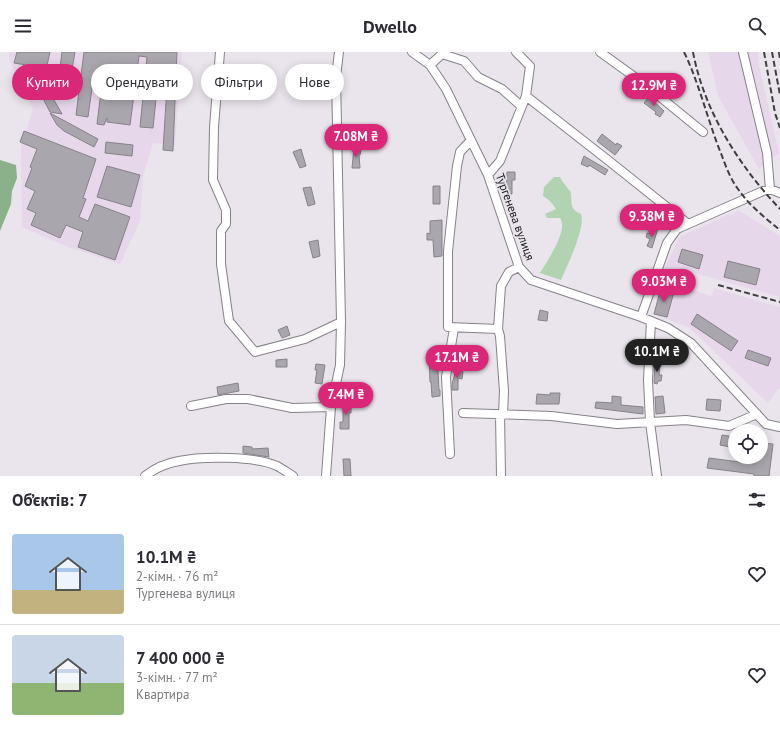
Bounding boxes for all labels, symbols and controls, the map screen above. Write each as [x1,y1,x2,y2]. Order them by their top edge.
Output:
icon: menu [12,15,34,37]
text: Dwello [363,15,417,38]
icon: search [746,15,768,37]
chip: Купити [12,64,83,100]
chip: Орендувати [91,64,193,100]
chip: Фільтри [201,64,277,100]
chip: Нове [285,64,344,100]
pin: 12.9M ₴ [617,73,691,107]
text: 12.9M ₴ [631,77,677,94]
pin: 7.08M ₴ [319,124,393,158]
text: 7.08M ₴ [334,128,378,145]
street label: Тургенева вулиця [493,171,538,262]
pin: 9.38M ₴ [615,204,689,238]
text: 9.38M ₴ [629,208,675,225]
pin: 9.03M ₴ [627,269,701,303]
text: 9.03M ₴ [641,273,687,290]
pin: 10.1M ₴ [620,339,694,373]
text: 10.1M ₴ [634,343,680,360]
pin: 17.1M ₴ [420,345,494,379]
text: 17.1M ₴ [435,349,479,366]
pin: 7.4M ₴ [313,382,379,416]
text: 7.4M ₴ [327,386,365,403]
map controls [728,424,768,464]
button: locate [728,424,768,464]
text: Об’єктів: 7 [12,489,88,511]
icon: filters [746,489,768,511]
text: 10.1M ₴ [136,546,197,568]
icon: home [44,550,92,598]
icon: heart [746,563,768,585]
text: 2-кімн. · 76 m² [136,568,218,585]
text: Тургенева вулиця [136,585,235,602]
text: 7 400 000 ₴ [136,647,225,669]
icon: home [44,651,92,699]
icon: heart [746,664,768,686]
text: 3-кімн. · 77 m² [136,669,218,686]
text: Квартира [136,686,189,703]

